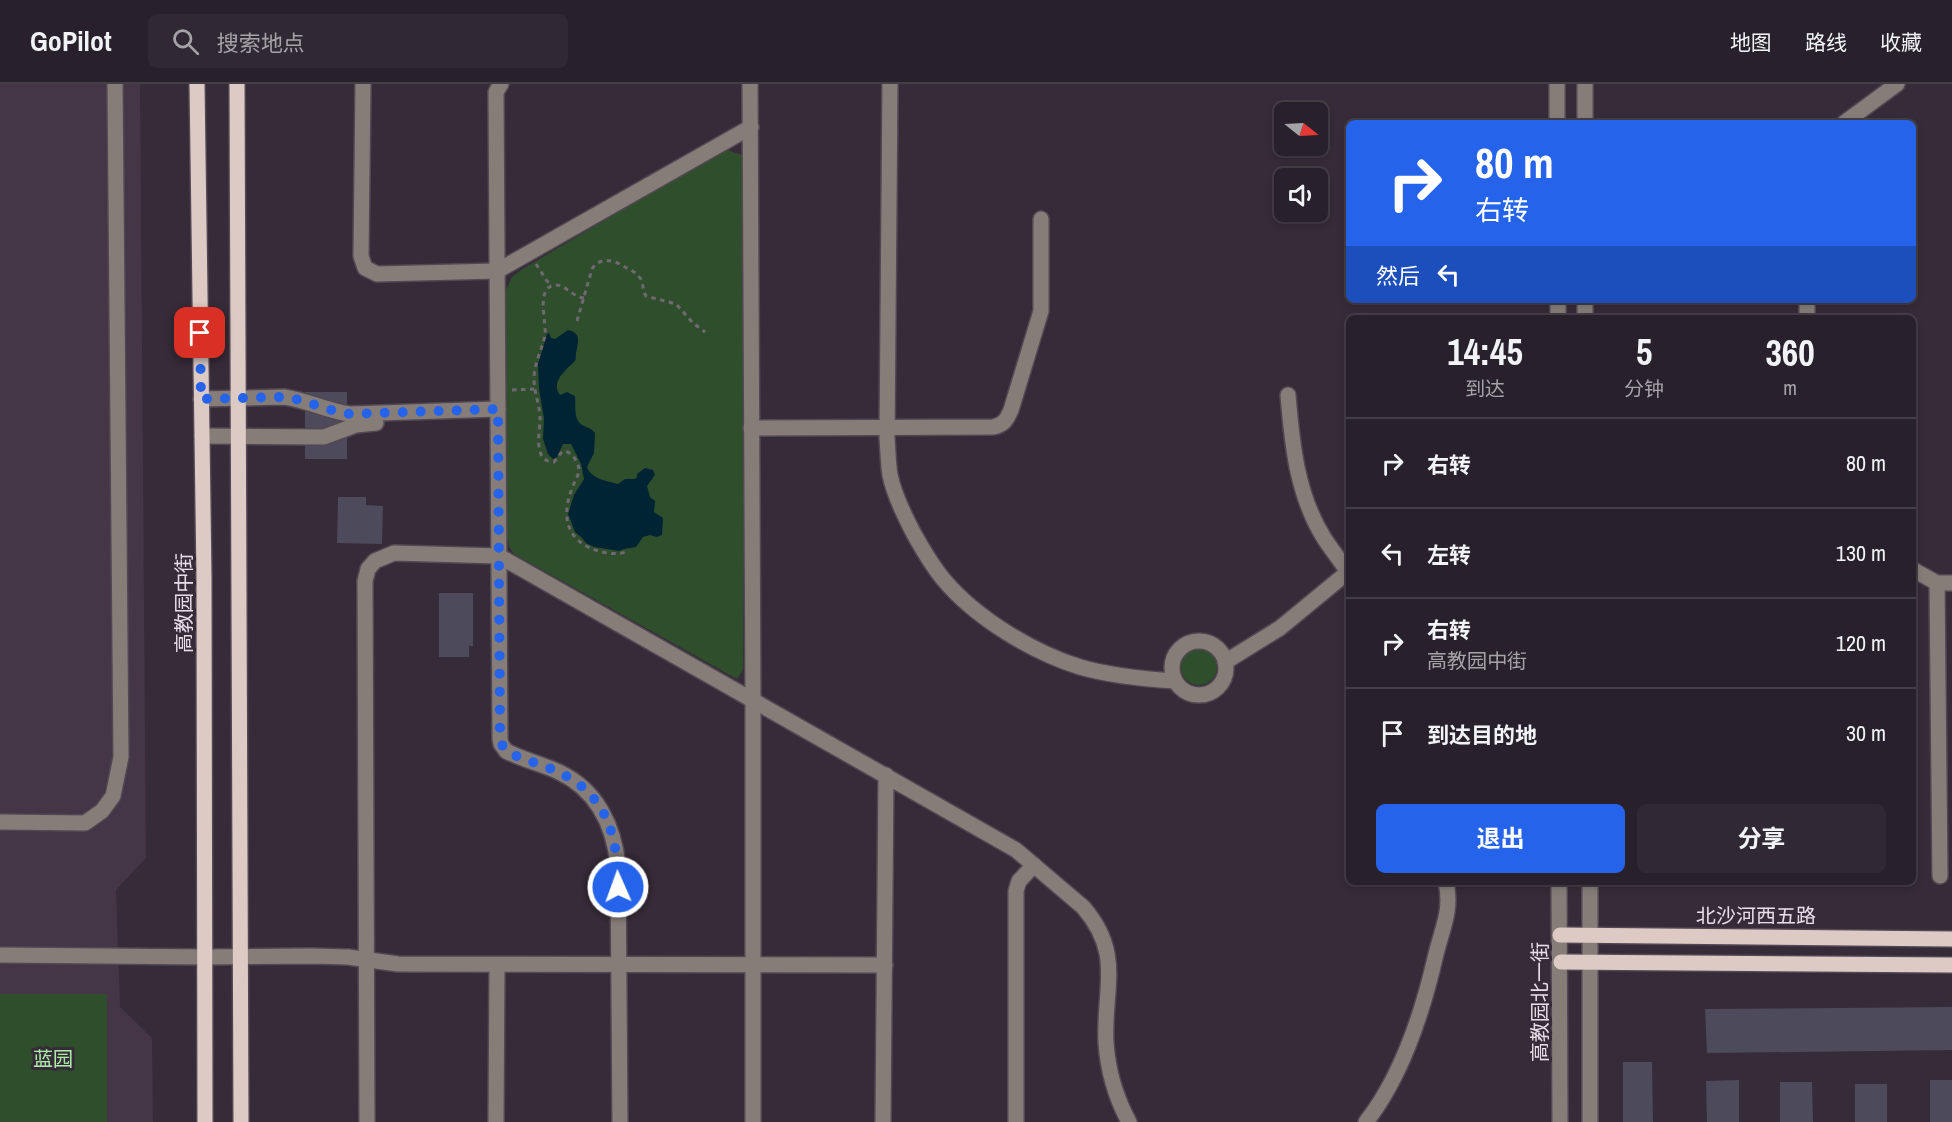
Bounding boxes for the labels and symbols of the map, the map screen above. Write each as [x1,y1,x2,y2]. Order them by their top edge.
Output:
north arrow [1274,102,1328,156]
pin [174,307,225,358]
street label: 高教园中街 [170,553,197,653]
position arrow [586,855,650,919]
street label: 北沙河西五路 [1696,902,1816,929]
street label: 高教园北一街 [1526,942,1553,1062]
park label: 蓝园 [33,1045,73,1072]

